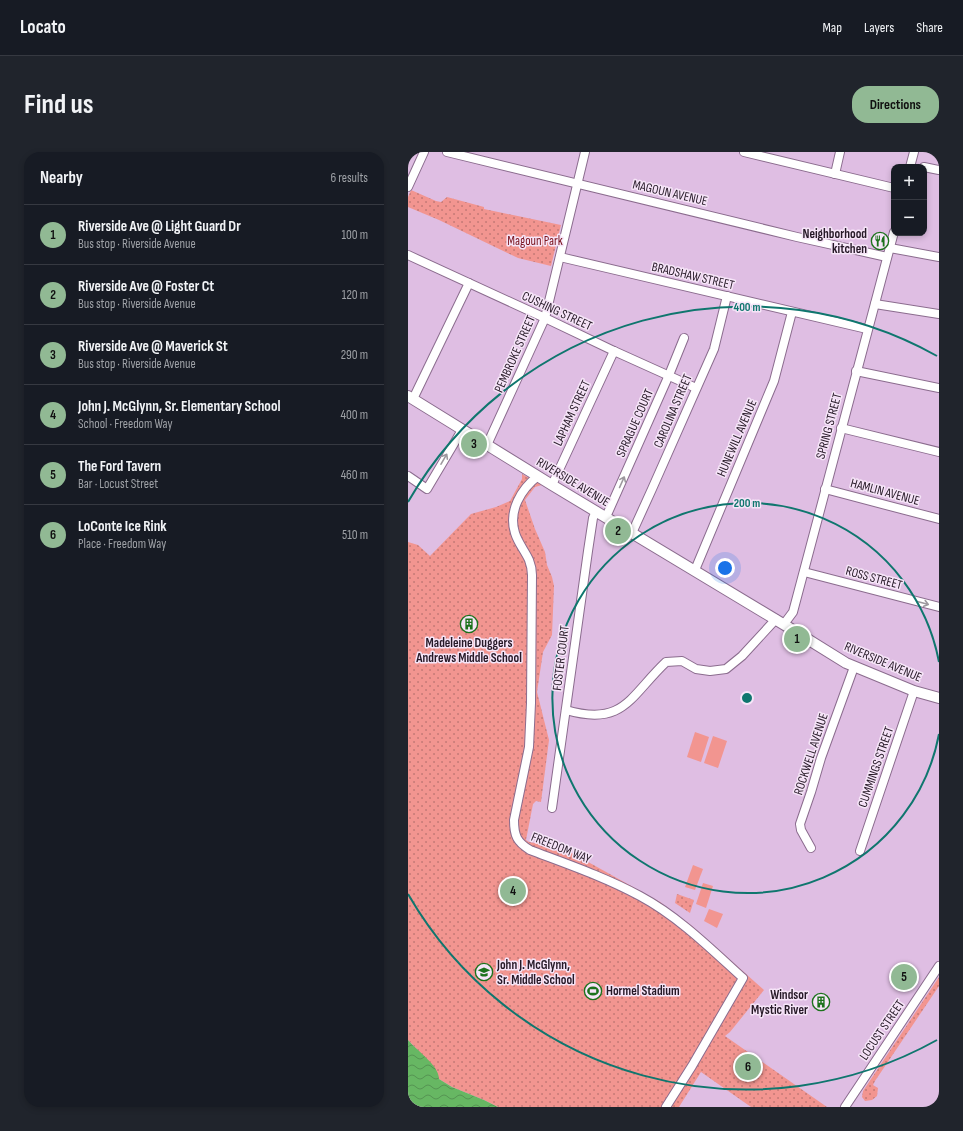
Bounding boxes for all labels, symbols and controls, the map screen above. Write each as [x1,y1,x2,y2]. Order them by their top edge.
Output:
text: Locato [20,16,66,39]
text: Map [822,19,842,36]
text: Layers [864,19,894,36]
text: Share [916,19,943,36]
button: Directions [852,86,939,123]
text: Find us [24,88,93,121]
map controls [891,164,927,236]
button: + [891,164,927,200]
text: Nearby [40,168,83,188]
text: 6 results [330,170,368,186]
street label: MAGOUN AVENUE [631,177,709,209]
button: − [891,200,927,236]
text: Riverside Ave @ Light Guard Dr [78,217,241,236]
place label: Neighborhood kitchen [802,226,867,257]
text: 1 [50,227,56,243]
text: 100 m [341,227,368,243]
restaurant icon: Neighborhood kitchen [870,231,890,251]
park label: Magoun Park [507,233,563,249]
text: Bus stop · Riverside Avenue [78,236,196,252]
street label: BRADSHAW STREET [650,259,736,293]
text: Riverside Ave @ Foster Ct [78,277,214,296]
text: 2 [50,287,56,303]
text: 120 m [342,287,368,303]
street label: CUSHING STREET [519,288,595,334]
text: Bus stop · Riverside Avenue [78,296,196,312]
text: 400 m [734,300,760,315]
street label: PEMBROKE STREET [491,313,539,395]
text: Riverside Ave @ Maverick St [78,337,228,356]
text: 3 [50,347,56,363]
text: 290 m [341,347,368,363]
text: Bus stop · Riverside Avenue [78,356,196,372]
street label: CAROLINA STREET [650,372,696,450]
street label: LAPHAM STREET [550,378,594,448]
street label: SPRAGUE COURT [613,386,657,460]
street label: SPRING STREET [813,391,845,461]
text: John J. McGlynn, Sr. Elementary School [78,397,280,416]
street label: HUNEWILL AVENUE [713,397,761,479]
text: 4 [50,407,56,423]
text: 400 m [341,407,368,423]
text: School · Freedom Way [78,416,172,432]
pin: 3 [461,429,487,459]
one-way arrow [441,453,449,465]
street label: RIVERSIDE AVENUE [533,454,613,510]
text: The Ford Tavern [78,457,161,476]
text: 5 [50,467,56,483]
text: 460 m [341,467,368,483]
street label: HAMLIN AVENUE [849,475,921,509]
text: Bar · Locust Street [78,476,158,492]
one-way arrow [619,476,626,488]
text: 200 m [734,496,760,511]
pin: 2 [605,516,631,546]
text: LoConte Ice Rink [78,517,167,536]
text: 6 [50,527,56,543]
text: 510 m [342,527,368,543]
text: Place · Freedom Way [78,536,166,552]
your location [715,558,735,578]
street label: ROSS STREET [844,563,904,593]
one-way arrow [916,600,929,607]
building icon: Madeleine Duggers Andrews Middle School [459,614,479,634]
street label: FOSTER COURT [549,624,573,692]
pin: 1 [784,624,810,654]
place label: Madeleine Duggers Andrews Middle School [415,635,522,666]
street label: RIVERSIDE AVENUE [842,638,924,686]
centre of rings [740,691,754,705]
street label: ROCKWELL AVENUE [790,711,832,797]
street label: CUMMINGS STREET [855,725,897,809]
street label: FREEDOM WAY [529,829,594,867]
pin: 4 [500,876,526,906]
place label: John J. McGlynn, Sr. Middle School [496,957,575,988]
school or university icon: John J. McGlynn, Sr. Middle School [474,962,494,982]
pin: 5 [891,962,917,992]
sports icon: Hormel Stadium [583,981,603,1001]
place label: Hormel Stadium [606,983,680,999]
place label: Windsor Mystic River [751,987,808,1018]
building icon: Windsor Mystic River [811,992,831,1012]
street label: LOCUST STREET [856,997,908,1063]
pin: 6 [735,1052,761,1082]

